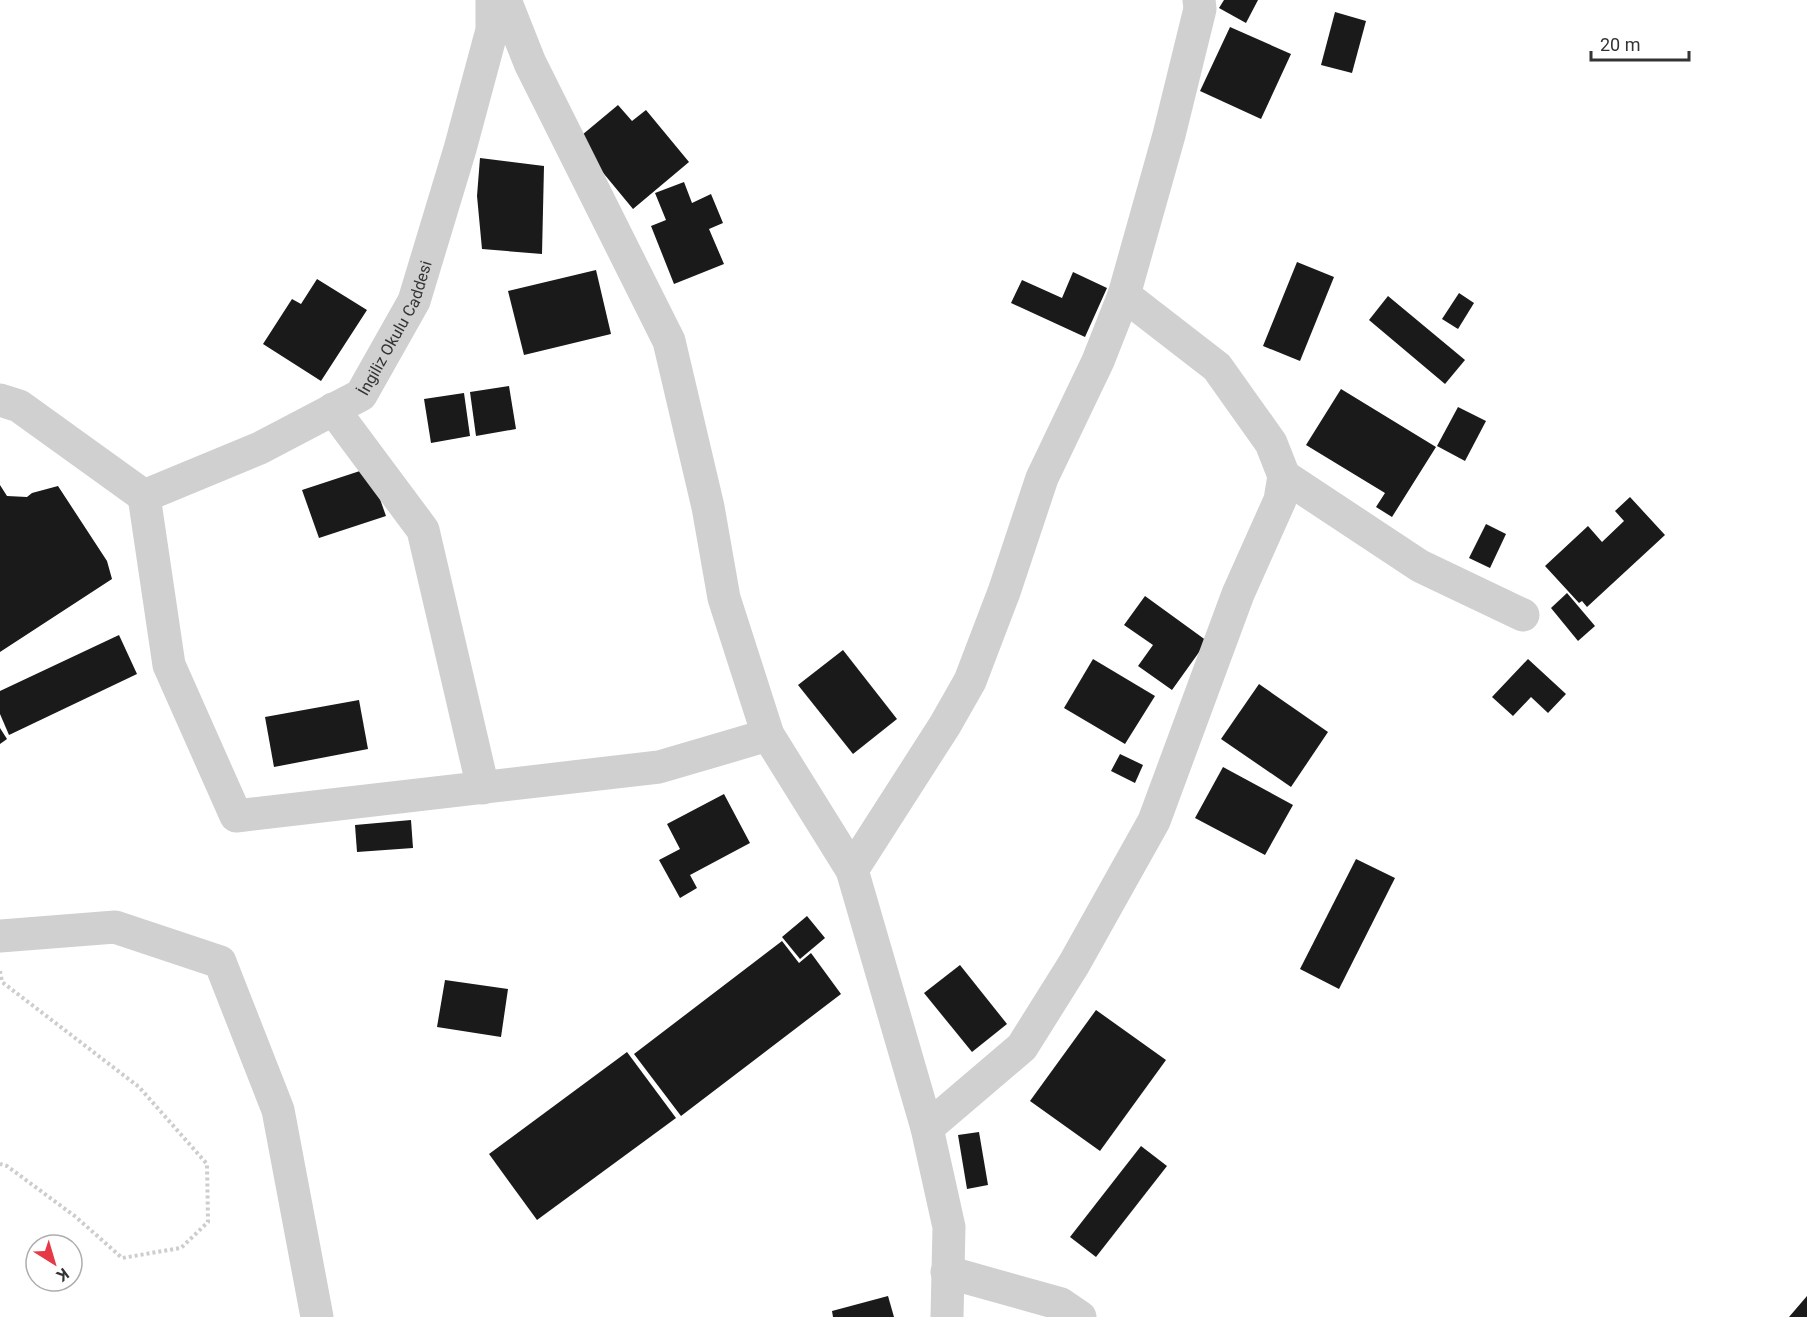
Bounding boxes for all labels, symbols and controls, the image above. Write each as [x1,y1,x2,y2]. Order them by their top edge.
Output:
scale bar [1591,24,1688,62]
text: 20 m [1600,34,1640,55]
street label: İngiliz Okulu Caddesi [354,259,436,399]
north arrow [24,1233,84,1293]
text: K [52,1264,73,1286]

